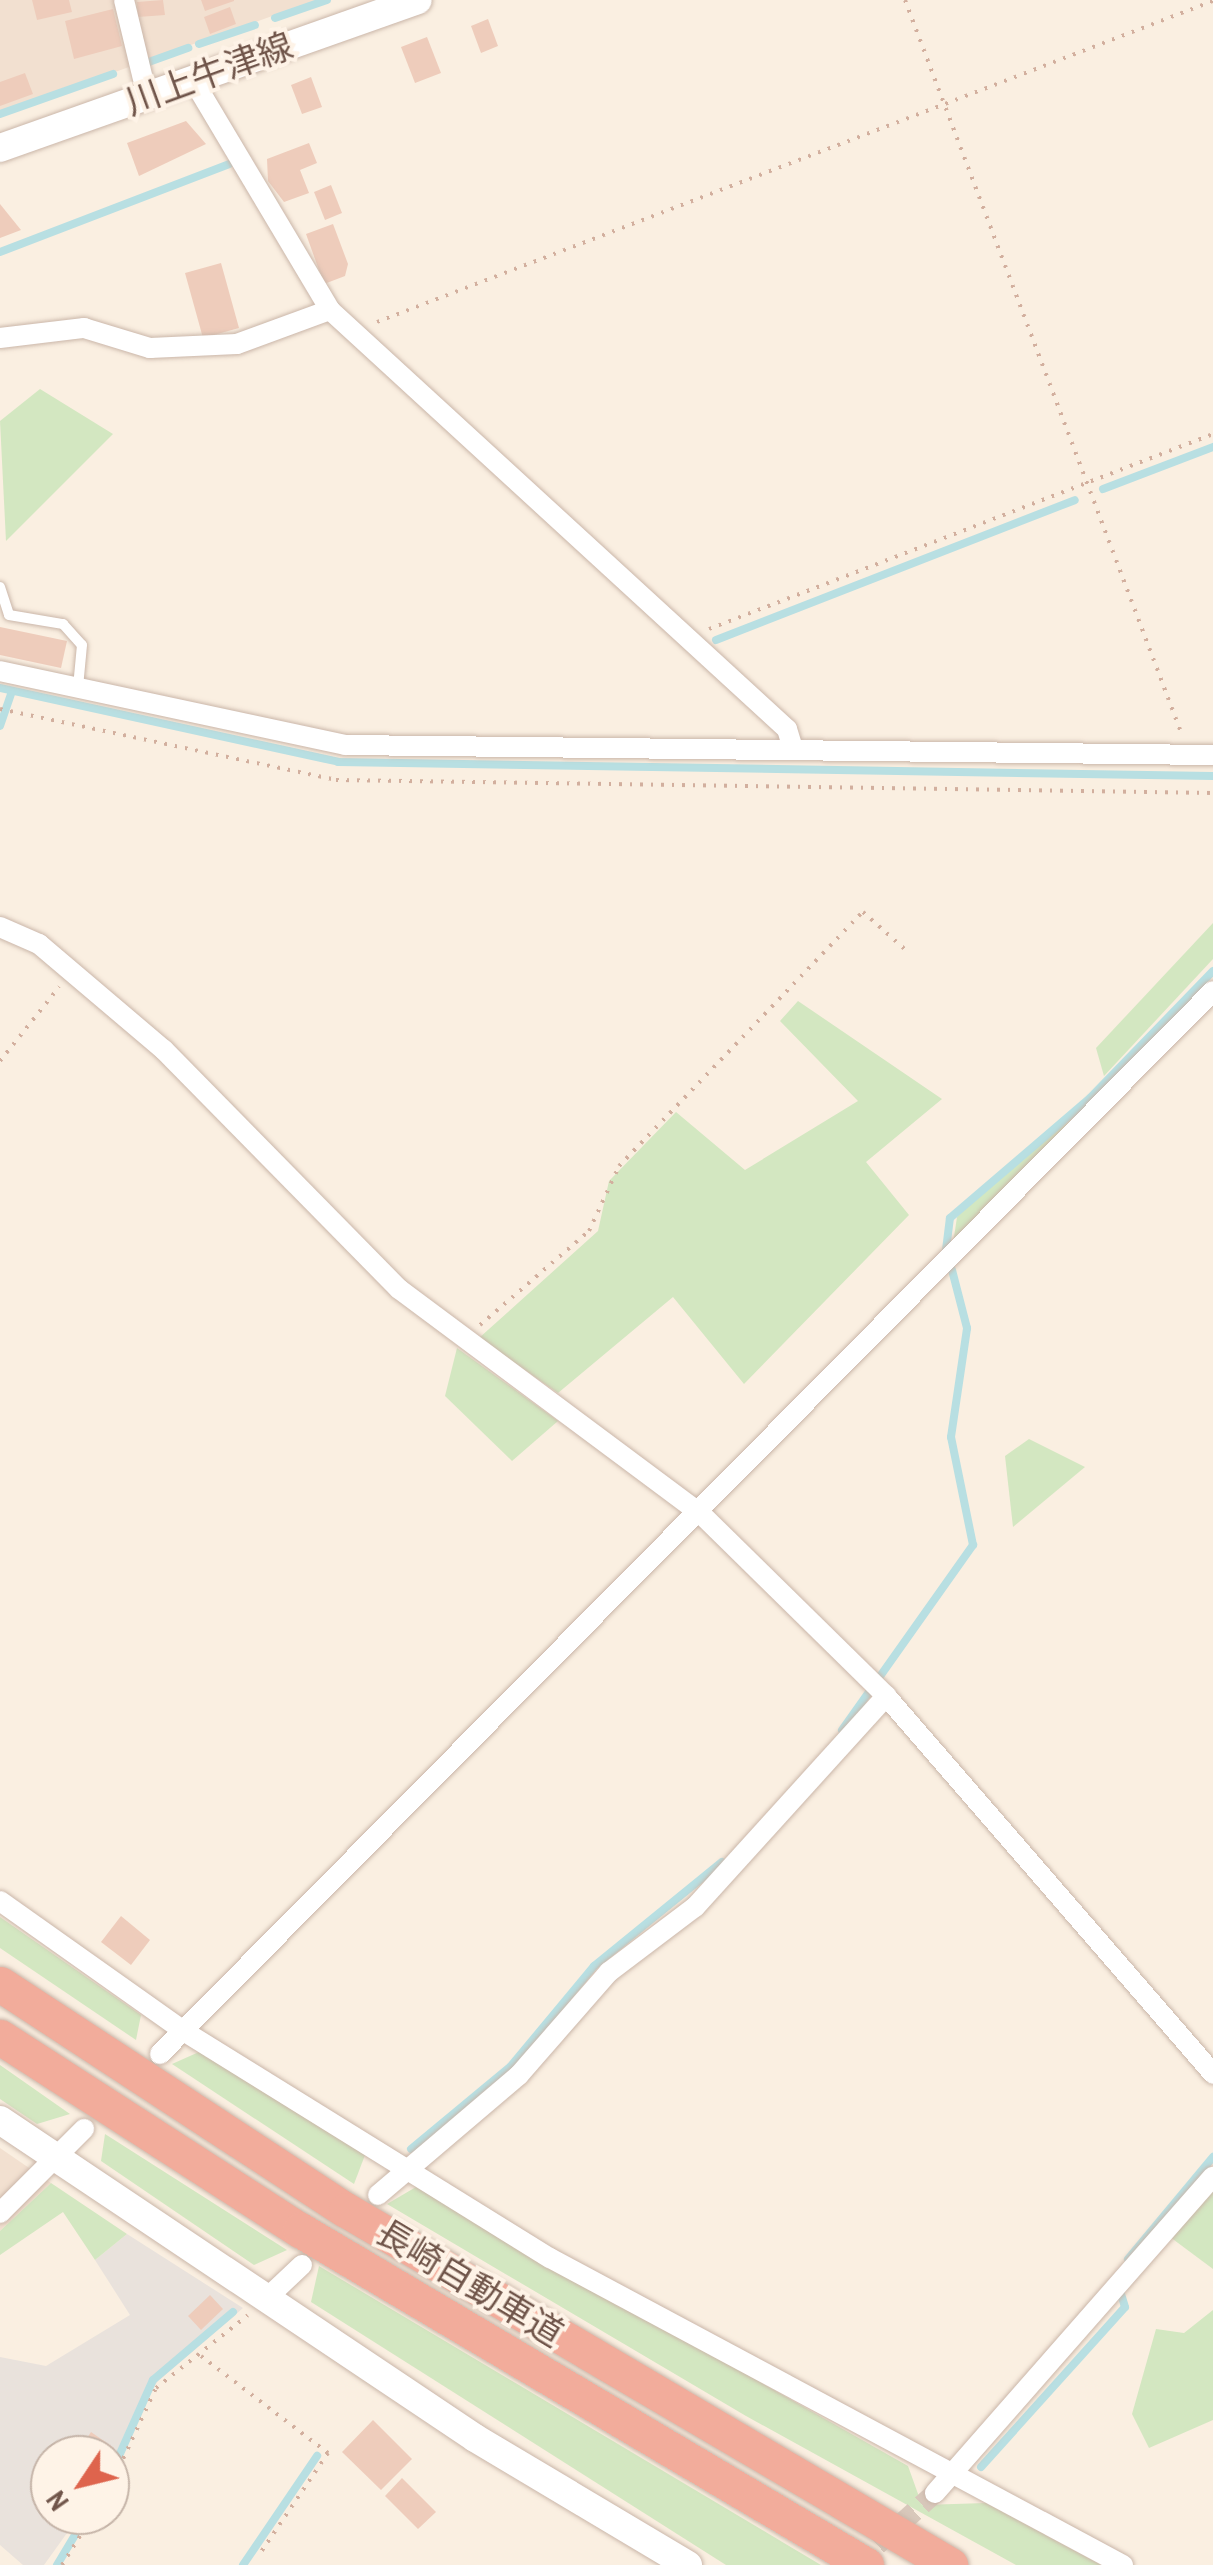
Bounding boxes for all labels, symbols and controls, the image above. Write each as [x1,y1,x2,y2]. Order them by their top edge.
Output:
street label: 川上牛津線 [120,24,298,124]
street label: 長崎自動車道 [369,2211,571,2355]
north arrow [30,2435,130,2535]
text: N [37,2483,77,2519]

